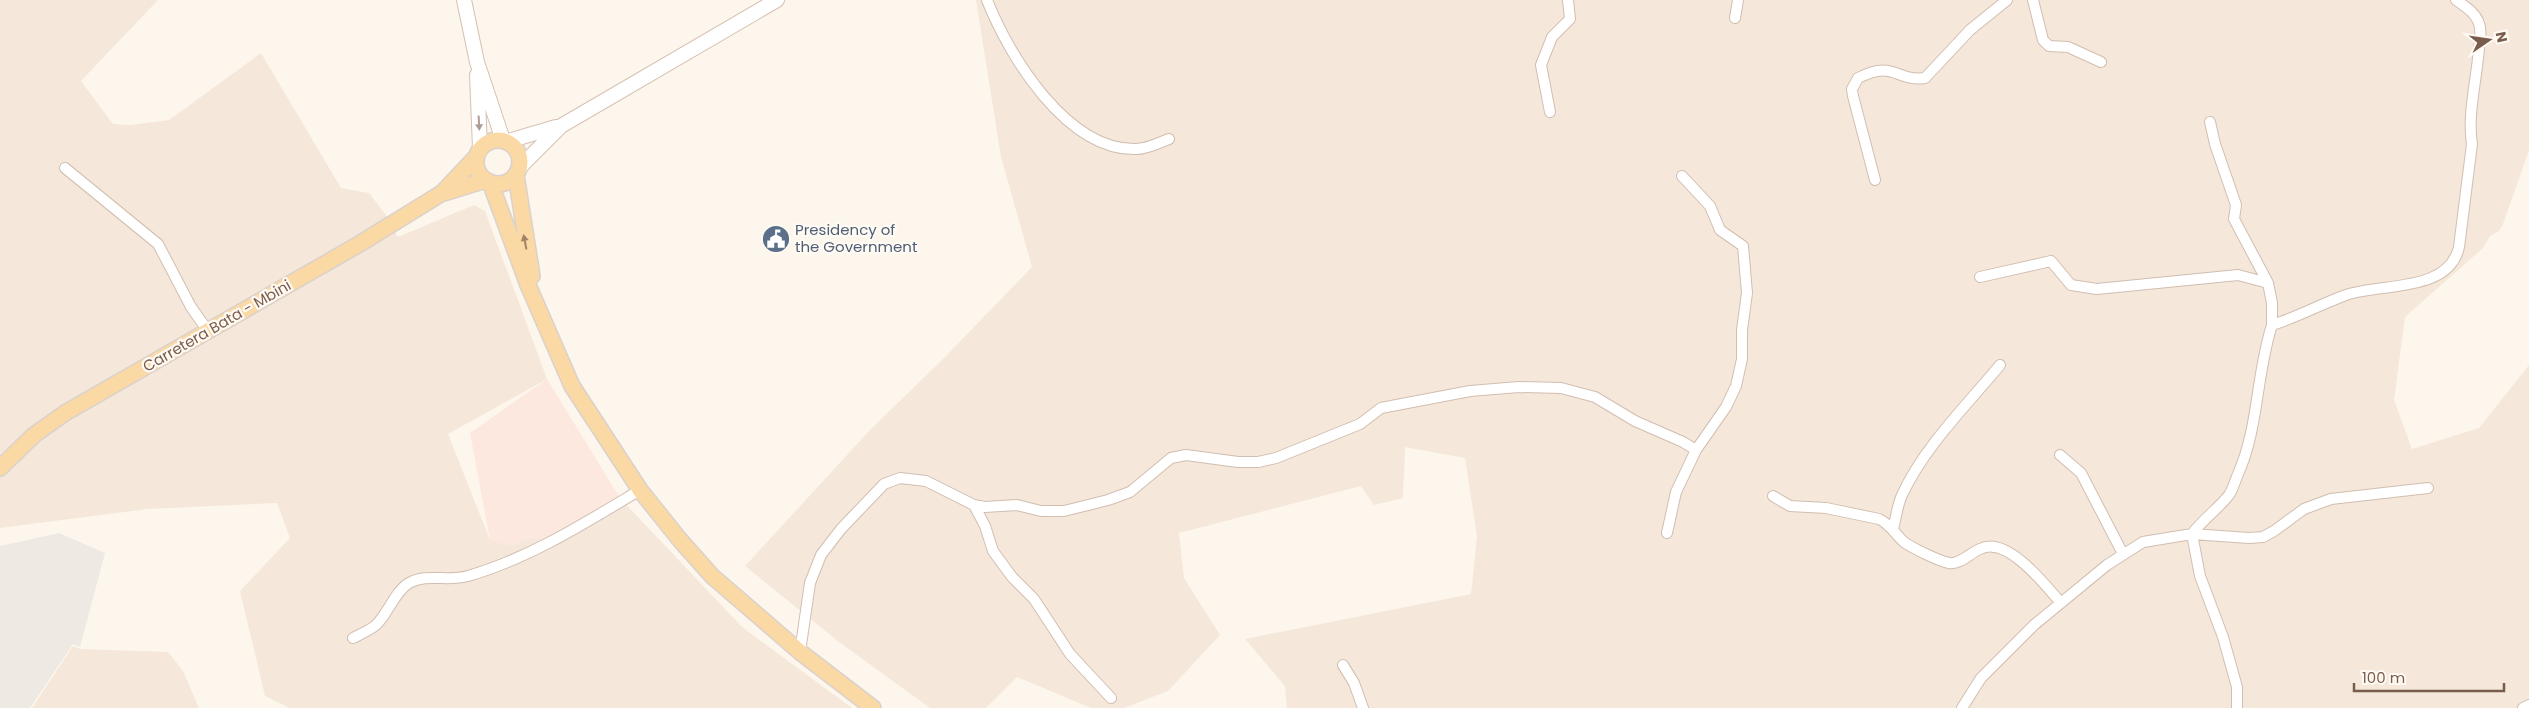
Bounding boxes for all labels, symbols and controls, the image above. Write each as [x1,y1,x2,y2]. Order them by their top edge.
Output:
north arrow [2464,15,2514,65]
text: N [2491,30,2513,44]
one-way arrow [476,115,484,131]
place label: Presidency of the Government [795,219,917,257]
public building icon: Presidency of the Government [761,224,791,254]
one-way arrow [521,233,529,249]
street label: Carretera Bata - Mbini [139,274,295,377]
scale bar [2354,660,2504,692]
text: 100 m [2362,667,2405,688]

